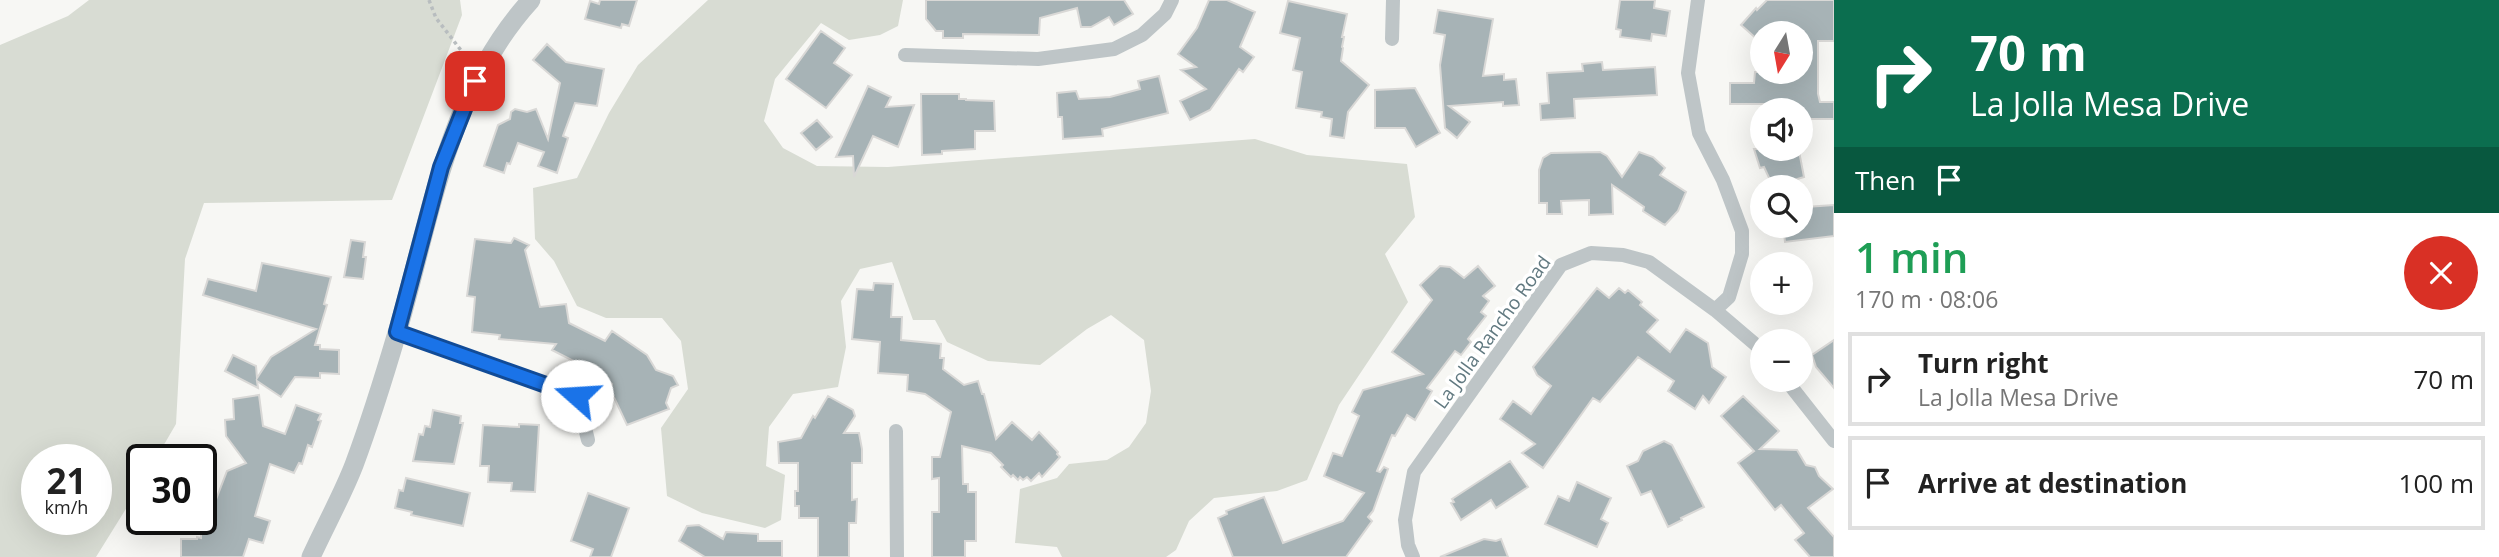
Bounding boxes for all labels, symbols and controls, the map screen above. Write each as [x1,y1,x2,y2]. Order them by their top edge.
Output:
text: 70 m [1970,19,2087,85]
north arrow [1750,21,1813,84]
map controls [1750,21,1813,392]
icon: right [1855,28,1946,119]
pin [445,51,505,111]
icon: arrive [456,62,494,100]
text: La Jolla Mesa Drive [1970,82,2249,125]
button: sound [1750,98,1813,161]
icon: arrive [1930,161,1968,199]
text: Then [1855,162,1916,198]
button: search [1750,175,1813,238]
text: 1 min [1855,228,1968,285]
button: close [2404,236,2478,310]
street label: La Jolla Rancho Road [1428,250,1556,414]
button: + [1750,252,1813,315]
text: 170 m · 08:06 [1855,283,1998,315]
button: − [1750,329,1813,392]
text: Turn right [1918,345,2049,381]
position arrow [540,359,614,433]
icon: right [1859,360,1897,398]
text: 70 m [2413,361,2474,397]
text: La Jolla Mesa Drive [1918,381,2119,413]
speed limit sign: 30 [126,444,217,535]
text: 21 [46,457,87,504]
icon: arrive [1859,464,1897,502]
text: Arrive at destination [1918,465,2187,501]
text: 100 m [2399,465,2474,501]
text: km/h [45,495,88,519]

